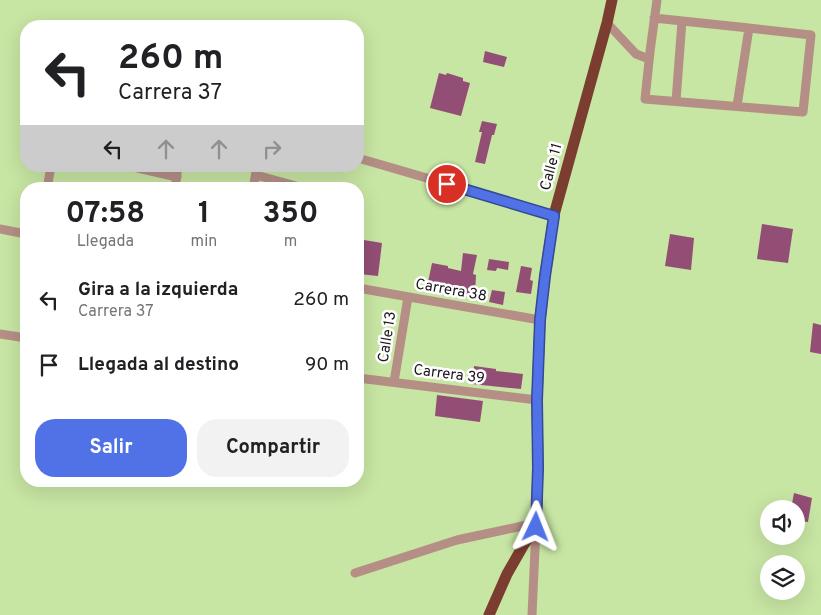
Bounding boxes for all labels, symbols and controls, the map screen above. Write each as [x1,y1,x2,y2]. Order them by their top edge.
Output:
text: 260 m [118,37,223,81]
icon: left [35,40,100,105]
text: Carrera 37 [118,80,222,107]
icon: left [99,135,127,163]
icon: ahead [152,135,180,163]
icon: ahead [205,135,233,163]
icon: right [258,135,286,163]
street label: Calle 11 [537,141,567,193]
pin [426,163,468,205]
icon: arrive [433,170,461,198]
text: 07:58 [65,196,145,233]
text: 1 [198,196,210,233]
text: 350 [263,196,319,233]
text: Llegada [77,232,134,252]
text: min [191,232,217,252]
text: m [284,232,297,252]
street label: Carrera 38 [414,275,488,307]
text: Gira a la izquierda [78,278,238,302]
icon: left [35,286,63,314]
text: 260 m [293,288,349,312]
text: Carrera 37 [78,302,154,322]
street label: Calle 13 [375,310,401,364]
icon: arrive [35,351,63,379]
text: Llegada al destino [78,353,239,377]
text: 90 m [305,353,349,377]
street label: Carrera 39 [412,361,486,389]
button: Salir [35,419,187,477]
button: Compartir [197,419,349,477]
position arrow [509,500,561,552]
map controls [760,500,805,600]
button: sound [760,500,805,545]
button: layers [760,555,805,600]

